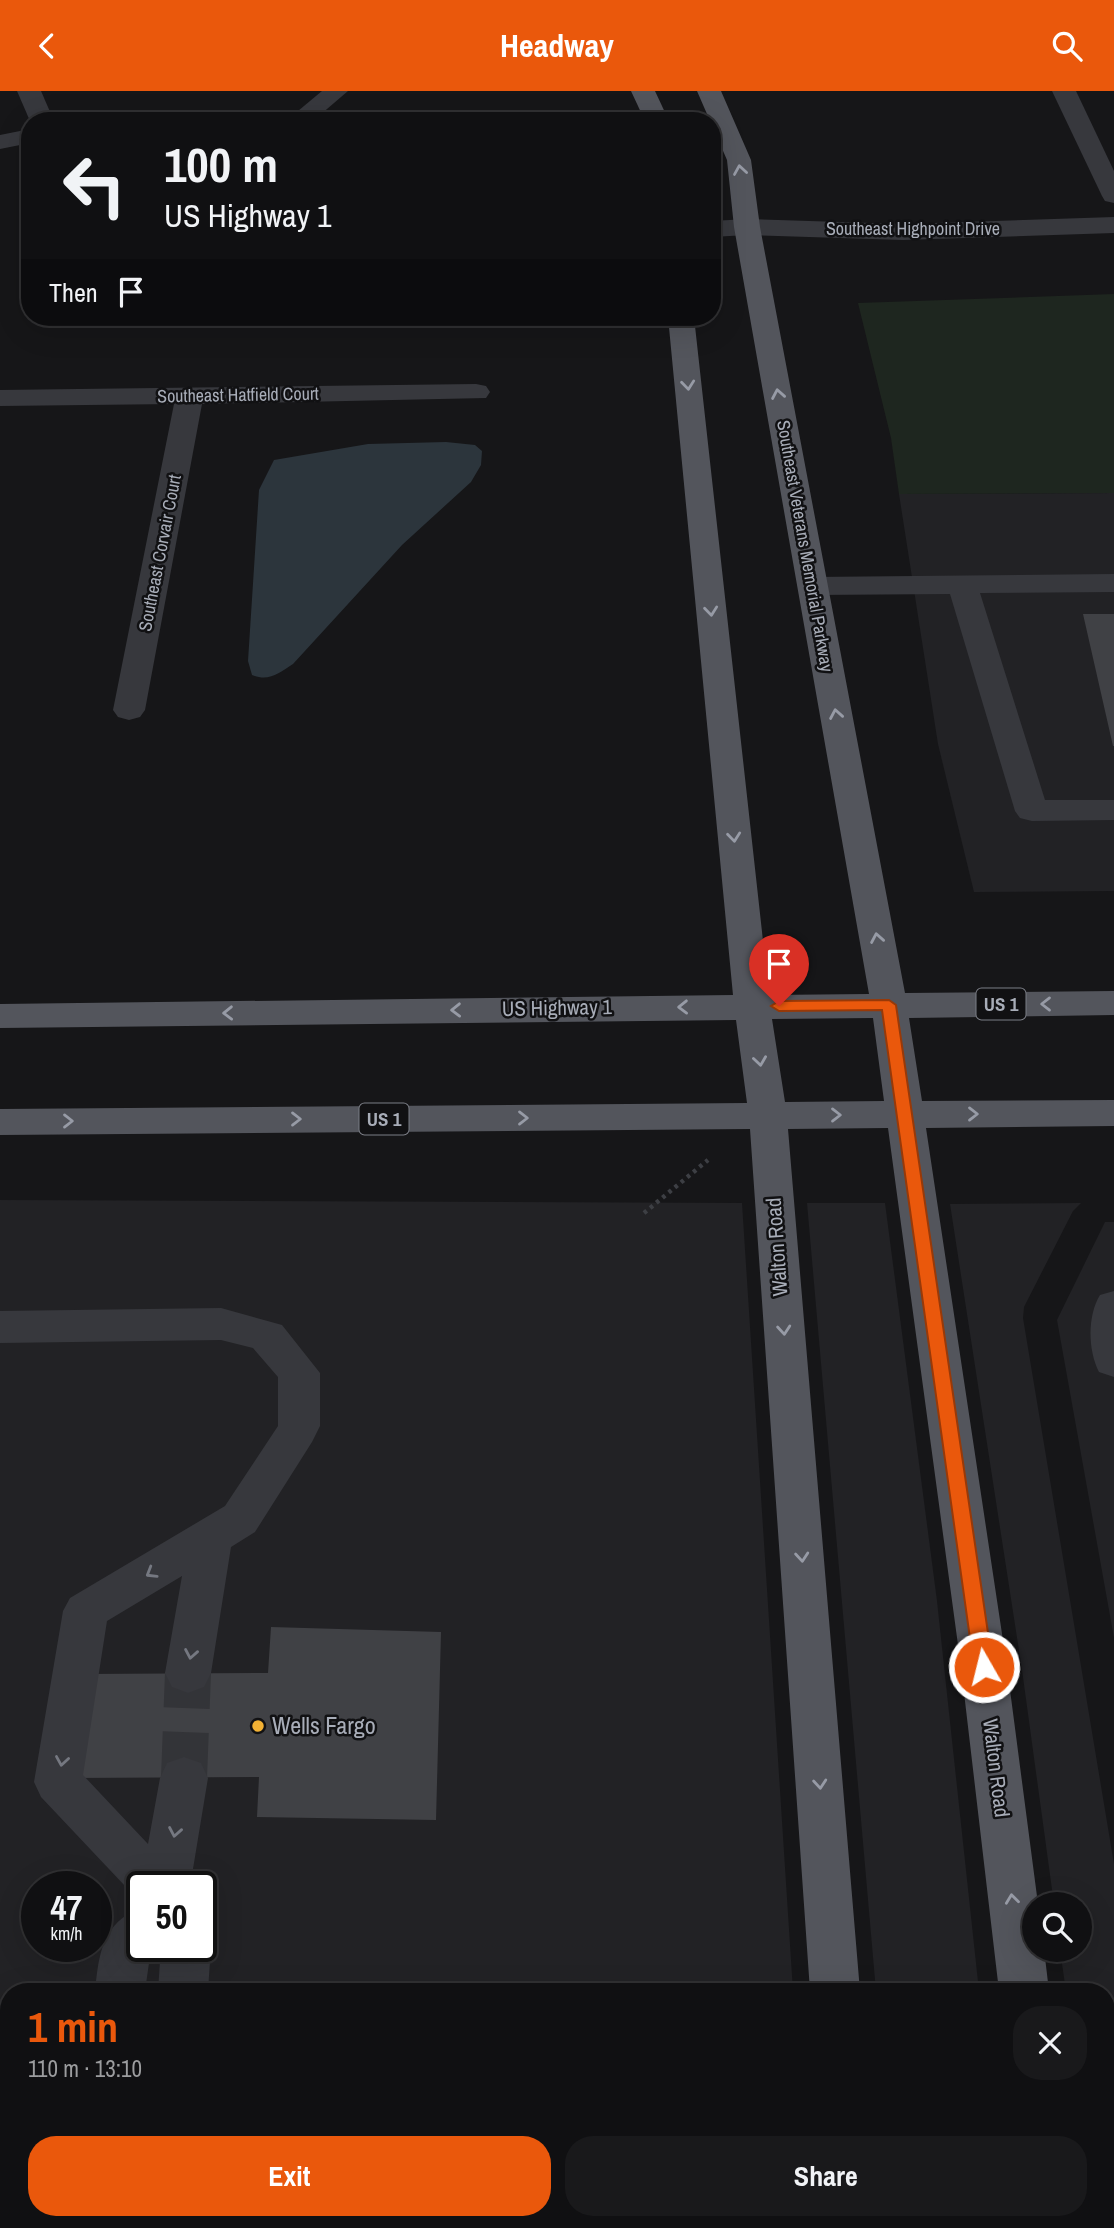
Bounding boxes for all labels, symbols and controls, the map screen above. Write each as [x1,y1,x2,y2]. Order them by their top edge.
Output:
text: Headway [500,24,614,67]
icon: back [28,27,66,65]
icon: search [1048,27,1086,65]
text: 100 m [164,131,278,197]
icon: left [49,140,140,231]
one-way arrow [732,164,747,176]
text: US Highway 1 [164,194,332,237]
street label: Southeast Highpoint Drive [826,216,1000,241]
icon: arrive [112,273,150,311]
text: Then [49,275,98,310]
one-way arrow [680,379,695,390]
street label: Southeast Hatfield Court [157,381,319,408]
one-way arrow [771,388,786,400]
street label: Southeast Veterans Memorial Parkway [771,418,840,674]
street label: Southeast Corvair Court [132,472,187,633]
one-way arrow [703,606,718,617]
one-way arrow [829,708,844,720]
one-way arrow [726,832,741,843]
one-way arrow [870,932,885,944]
pin [749,934,809,1006]
icon: arrive [760,945,798,983]
road number: US 1 [976,988,1026,1019]
street label: US Highway 1 [502,992,613,1023]
one-way arrow [1040,996,1051,1012]
one-way arrow [678,999,688,1015]
one-way arrow [450,1002,461,1018]
one-way arrow [223,1005,233,1021]
one-way arrow [752,1055,767,1066]
road number: US 1 [360,1103,408,1135]
one-way arrow [968,1106,979,1122]
one-way arrow [831,1107,842,1123]
one-way arrow [518,1110,529,1126]
one-way arrow [290,1112,301,1127]
one-way arrow [63,1113,74,1129]
street label: Walton Road [759,1197,794,1297]
one-way arrow [776,1325,791,1336]
one-way arrow [794,1552,809,1563]
one-way arrow [146,1565,159,1578]
position arrow [947,1630,1021,1704]
one-way arrow [184,1648,199,1660]
place label: Wells Fargo [272,1709,376,1741]
street label: Walton Road [976,1717,1017,1819]
marker: Wells Fargo [250,1718,266,1734]
one-way arrow [55,1755,70,1767]
one-way arrow [812,1778,827,1789]
one-way arrow [168,1826,183,1838]
speed limit sign: 50 [126,1871,217,1962]
text: 47 [51,1884,82,1931]
map controls [1022,1892,1092,1962]
button: search [1022,1892,1092,1962]
one-way arrow [1005,1894,1020,1905]
text: km/h [51,1921,83,1946]
text: 1 min [28,1999,118,2055]
button: close [1013,2006,1087,2080]
text: 110 m · 13:10 [28,2053,142,2084]
button: Exit [28,2136,551,2216]
button: Share [565,2136,1087,2216]

